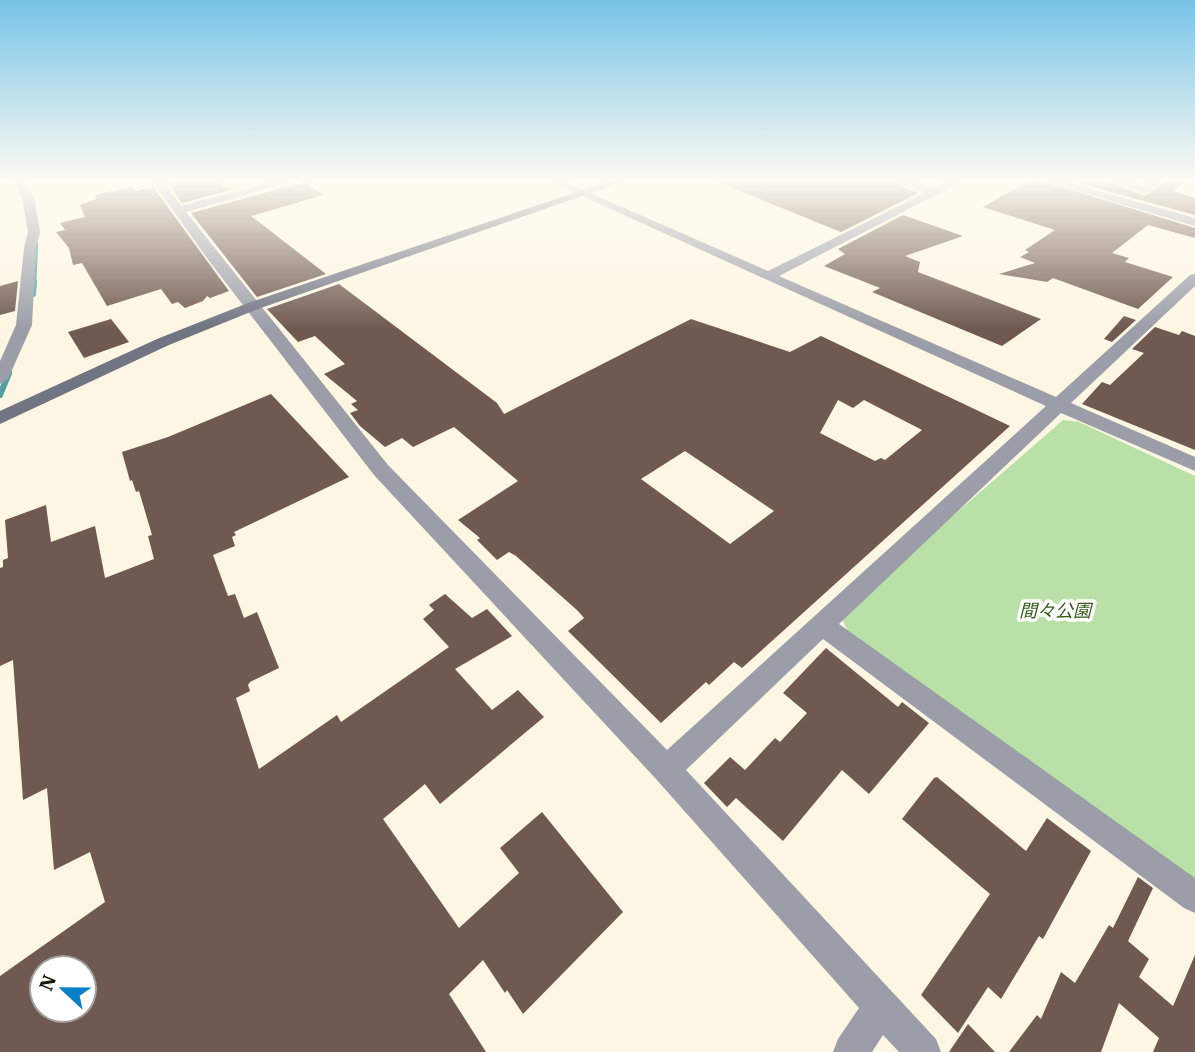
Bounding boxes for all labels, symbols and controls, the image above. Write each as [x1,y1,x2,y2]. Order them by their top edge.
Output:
park label: 間々公園 [1019,599,1094,622]
north arrow [28,954,98,1024]
text: N [33,971,61,994]

